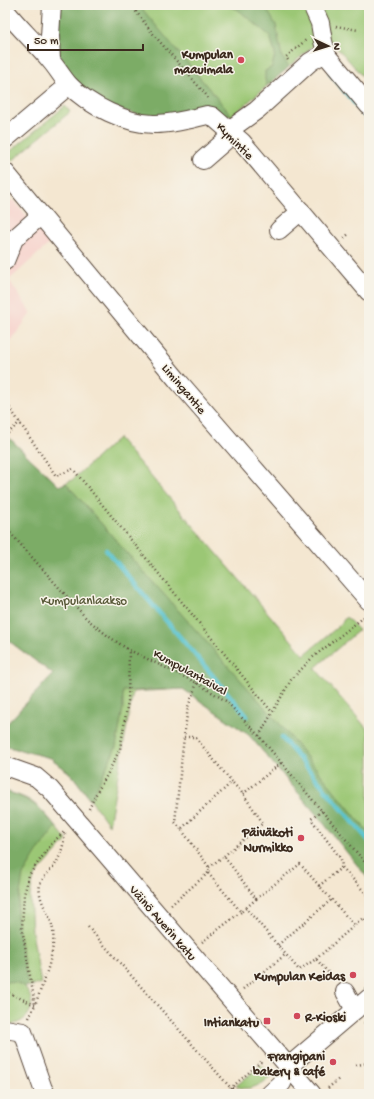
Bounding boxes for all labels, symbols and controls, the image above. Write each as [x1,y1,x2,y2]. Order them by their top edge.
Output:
scale bar [28,26,143,52]
north arrow [308,26,348,66]
text: 50 m [34,35,59,49]
text: N [330,43,342,51]
place label: Kumpulan maauimala [174,48,234,78]
marker: Kumpulan maauimala [236,55,246,65]
street label: Kymintie [212,120,256,164]
street label: Limingantie [158,361,209,418]
park label: Kumpulanlaakso [41,594,127,609]
street label: Kumpulantaival [150,647,230,700]
place label: Päiväkoti Nurmikko [241,826,293,856]
marker: Päiväkoti Nurmikko [296,833,306,843]
street label: Väinö Auerin katu [125,882,199,964]
place label: Kumpulan Keidas [253,970,346,986]
marker: Kumpulan Keidas [348,970,358,980]
marker: R-Kioski [292,1011,302,1021]
place label: R-Kioski [304,1011,346,1026]
place label: Intiankatu [204,1016,260,1031]
marker: Intiankatu [262,1016,272,1026]
place label: Frangipani bakery & café [252,1050,326,1080]
marker: Frangipani bakery & café [328,1057,338,1067]

